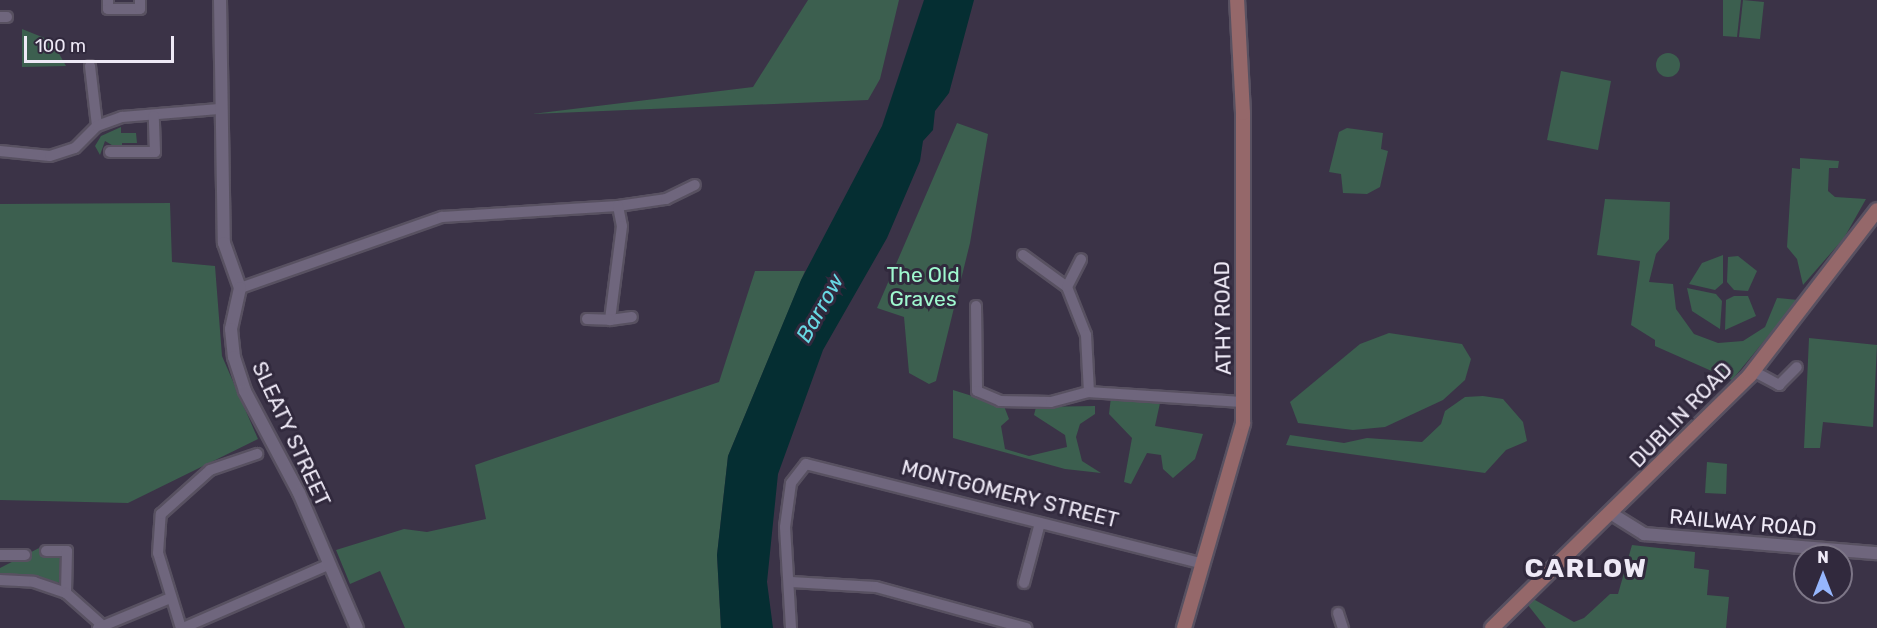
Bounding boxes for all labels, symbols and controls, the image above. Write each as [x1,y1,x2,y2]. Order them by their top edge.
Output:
scale bar [27,24,177,62]
text: 100 m [35,35,86,57]
street label: ATHY ROAD [1209,260,1237,376]
park label: The Old Graves [886,262,960,312]
water label: Barrow [790,269,850,347]
street label: SLEATY STREET [246,357,336,511]
street label: DUBLIN ROAD [1624,357,1738,473]
street label: MONTGOMERY STREET [898,455,1122,533]
street label: RAILWAY ROAD [1668,504,1818,542]
north arrow [1793,544,1853,604]
text: N [1817,548,1829,567]
district label: CARLOW [1524,553,1648,585]

